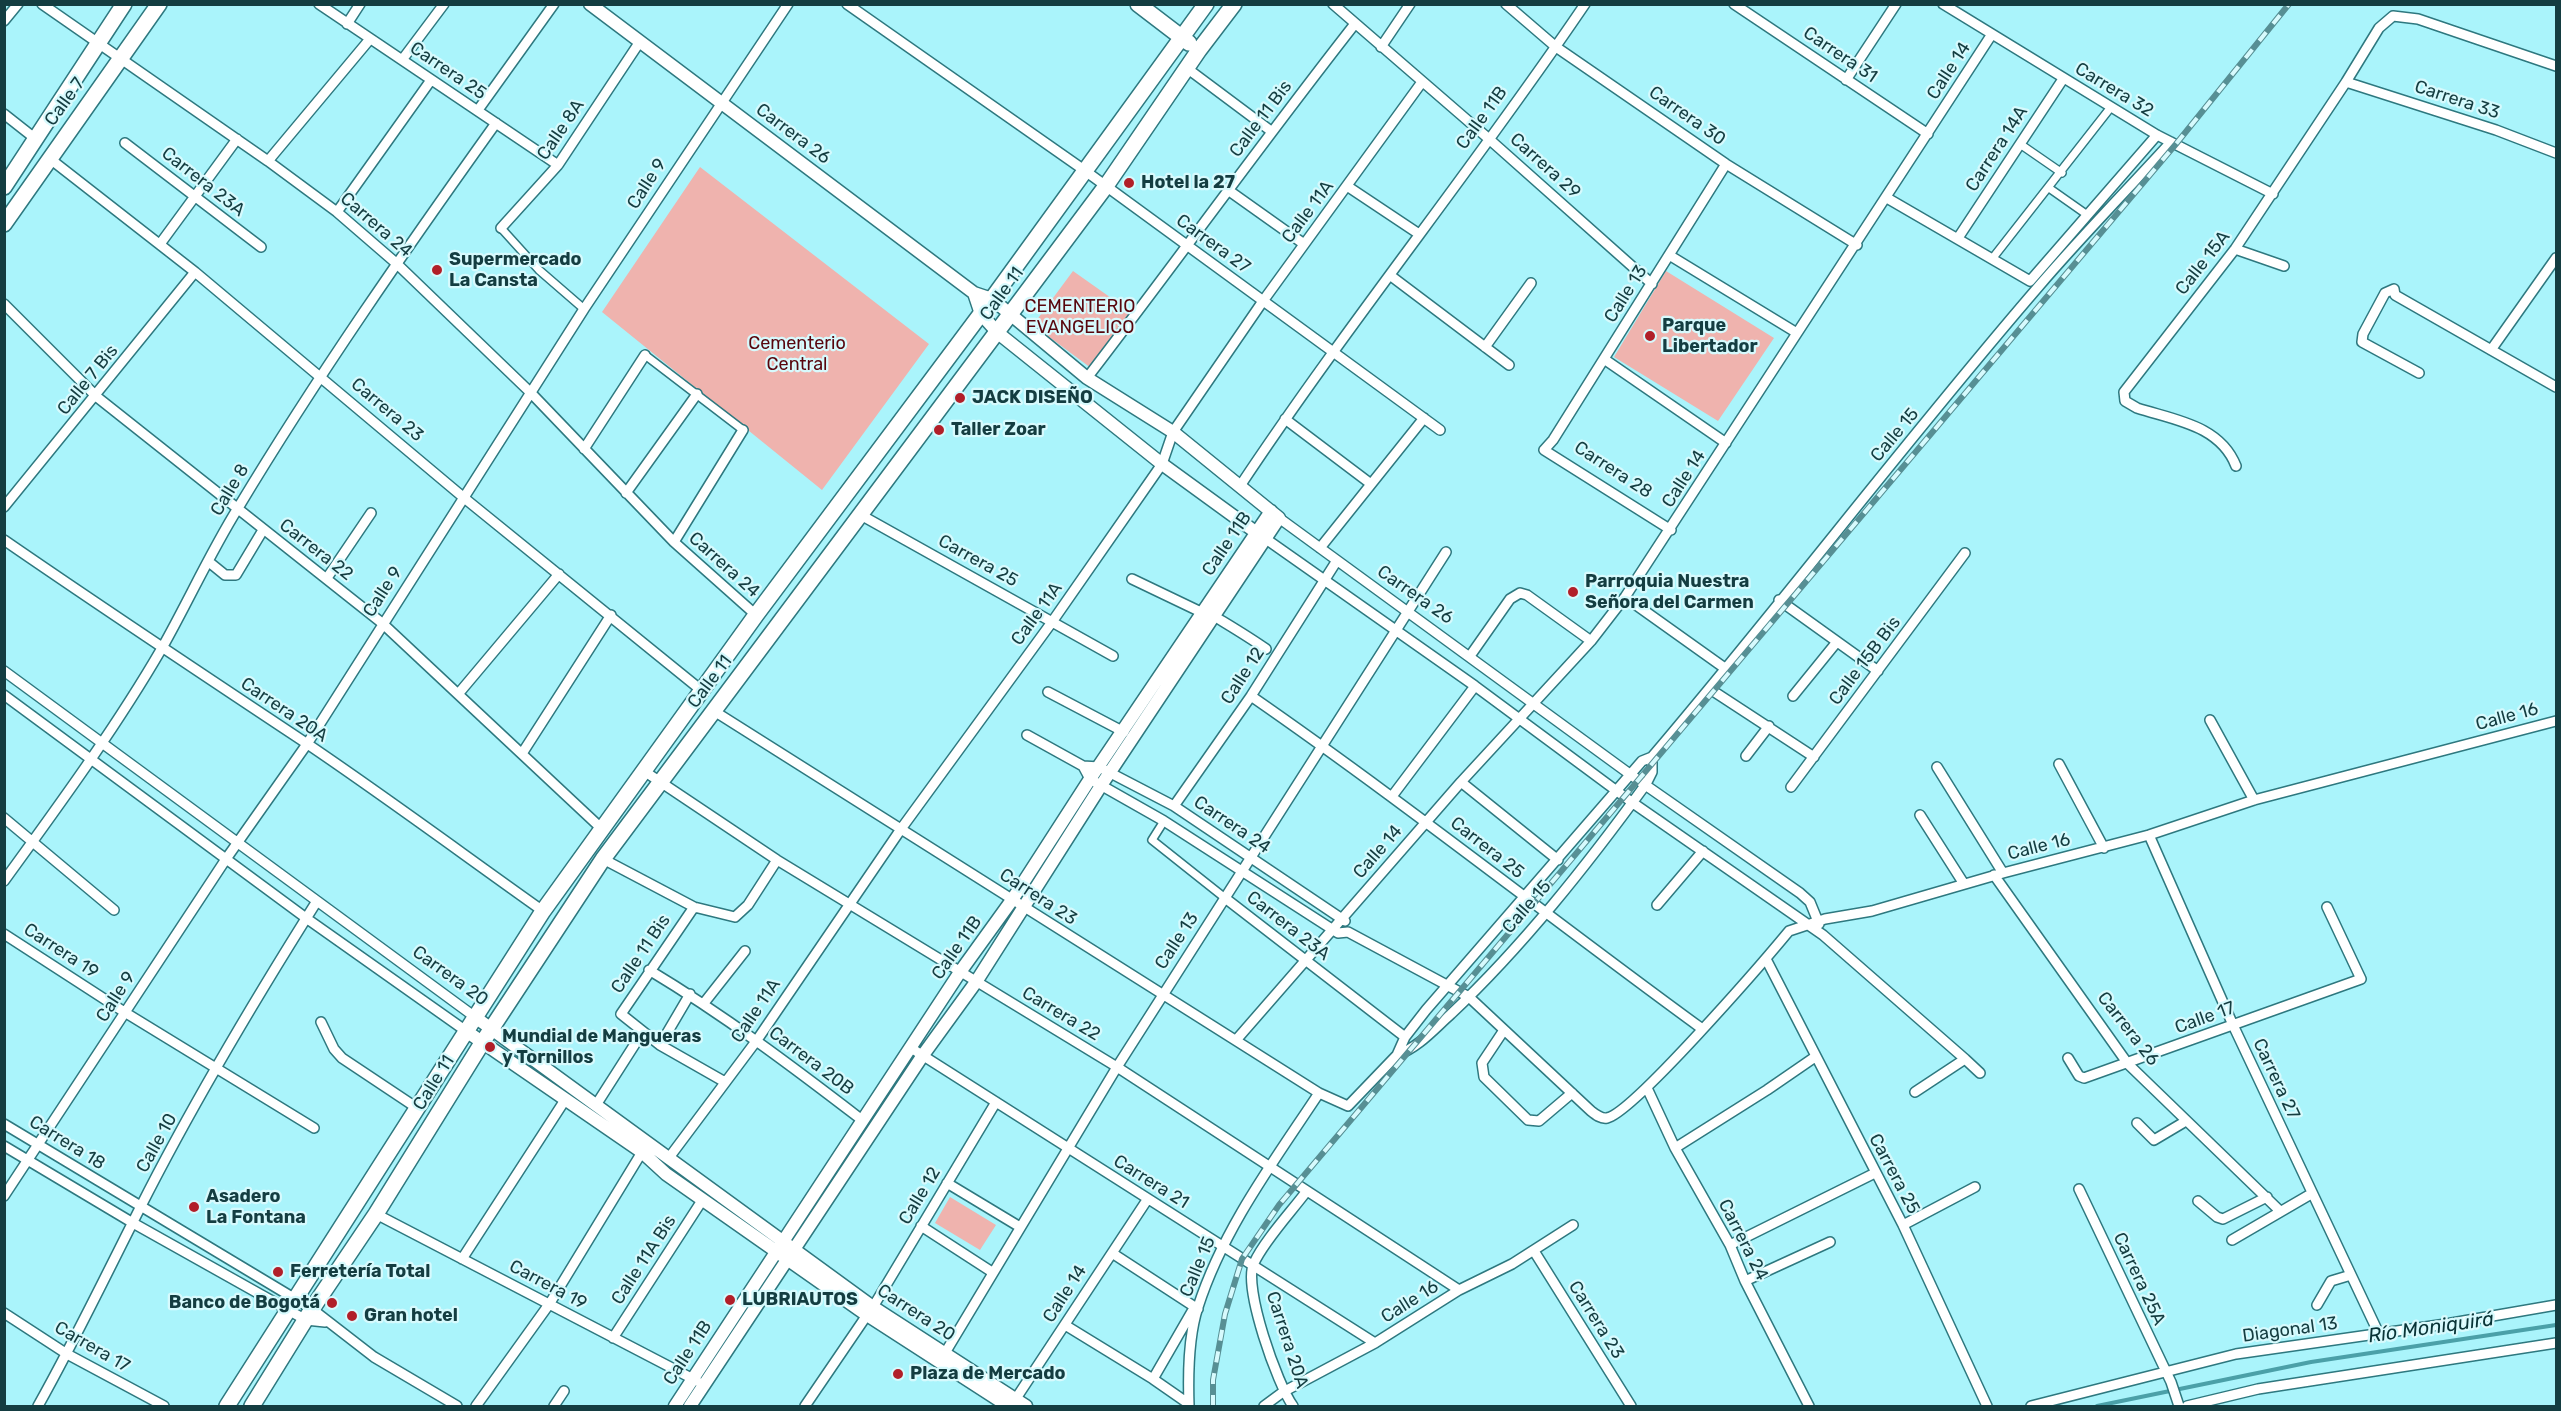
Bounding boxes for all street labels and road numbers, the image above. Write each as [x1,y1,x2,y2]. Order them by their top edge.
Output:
street label: Carrera 31 [1799,22,1881,88]
street label: Carrera 25 [406,37,490,105]
street label: Calle 14 [1923,38,1975,104]
street label: Carrera 32 [2071,58,2157,122]
street label: Calle 7 [40,74,90,130]
street label: Calle 11 Bis [1225,76,1297,162]
street label: Carrera 33 [2412,76,2502,124]
street label: Calle 11B [1452,82,1512,154]
street label: Carrera 30 [1644,82,1730,150]
street label: Calle 8A [533,95,589,165]
street label: Carrera 26 [751,99,835,169]
street label: Carrera 14A [1961,102,2033,196]
street label: Carrera 29 [1505,129,1585,203]
street label: Carrera 23A [157,143,249,221]
street label: Calle 9 [623,155,671,213]
street label: Calle 11A [1278,176,1338,248]
street label: Carrera 24 [336,188,416,262]
street label: Carrera 27 [1172,210,1254,278]
street label: Calle 15A [2171,227,2235,299]
street label: Calle 13 [1600,261,1652,327]
street label: Calle 11 [975,263,1029,325]
street label: Calle 7 Bis [53,340,123,420]
street label: Carrera 23 [346,373,428,447]
street label: Calle 15 [1866,404,1924,466]
street label: Carrera 28 [1570,437,1656,503]
street label: Calle 14 [1658,446,1710,512]
street label: Calle 8 [206,460,254,520]
street label: Calle 11B [1198,508,1256,580]
street label: Carrera 22 [275,514,357,586]
street label: Carrera 24 [684,527,764,603]
street label: Carrera 25 [934,530,1022,592]
street label: Carrera 26 [1373,561,1457,629]
street label: Calle 9 [359,563,407,621]
street label: Calle 11A [1007,578,1067,650]
street label: Calle 15B Bis [1825,612,1905,710]
street label: Calle 12 [1217,644,1269,708]
street label: Calle 11 [683,651,737,713]
street label: Carrera 20A [236,673,332,747]
street label: Calle 16 [2473,698,2541,736]
street label: Carrera 24 [1189,791,1275,859]
street label: Carrera 25 [1446,812,1528,884]
street label: Calle 14 [1349,821,1407,883]
street label: Calle 16 [2005,829,2073,865]
street label: Carrera 23 [995,864,1081,930]
street label: Calle 15 [1498,876,1556,938]
street label: Carrera 23A [1242,887,1334,965]
street label: Calle 13 [1151,908,1203,974]
street label: Calle 11 Bis [607,910,675,998]
street label: Calle 11B [927,912,987,984]
street label: Carrera 19 [20,919,102,983]
street label: Carrera 20 [408,941,492,1011]
street label: Calle 9 [92,968,140,1026]
street label: Calle 11A [727,975,785,1047]
street label: Carrera 22 [1018,982,1104,1046]
street label: Carrera 26 [2092,988,2164,1070]
street label: Calle 17 [2172,997,2238,1039]
street label: Carrera 20B [764,1022,858,1100]
street label: Carrera 27 [2248,1035,2304,1123]
street label: Calle 11 [409,1052,459,1114]
street label: Calle 10 [132,1110,182,1176]
street label: Carrera 18 [25,1111,109,1175]
street label: Carrera 25 [1864,1130,1924,1218]
street label: Carrera 21 [1109,1150,1193,1214]
street label: Calle 12 [894,1163,946,1229]
street label: Carrera 24 [1713,1196,1773,1284]
street label: Calle 11A Bis [607,1211,681,1309]
street label: Carrera 25A [2108,1229,2170,1329]
street label: Calle 15 [1176,1234,1220,1300]
street label: Carrera 19 [505,1256,591,1314]
street label: Calle 14 [1039,1261,1091,1327]
street label: Calle 16 [1377,1276,1443,1328]
street label: Carrera 23 [1564,1277,1628,1363]
street label: Carrera 20 [873,1280,959,1346]
street label: Carrera 20A [1261,1289,1313,1391]
street label: Diagonal 13 [2241,1313,2339,1347]
street label: Carrera 17 [50,1317,134,1377]
street label: Calle 11B [659,1317,717,1389]

